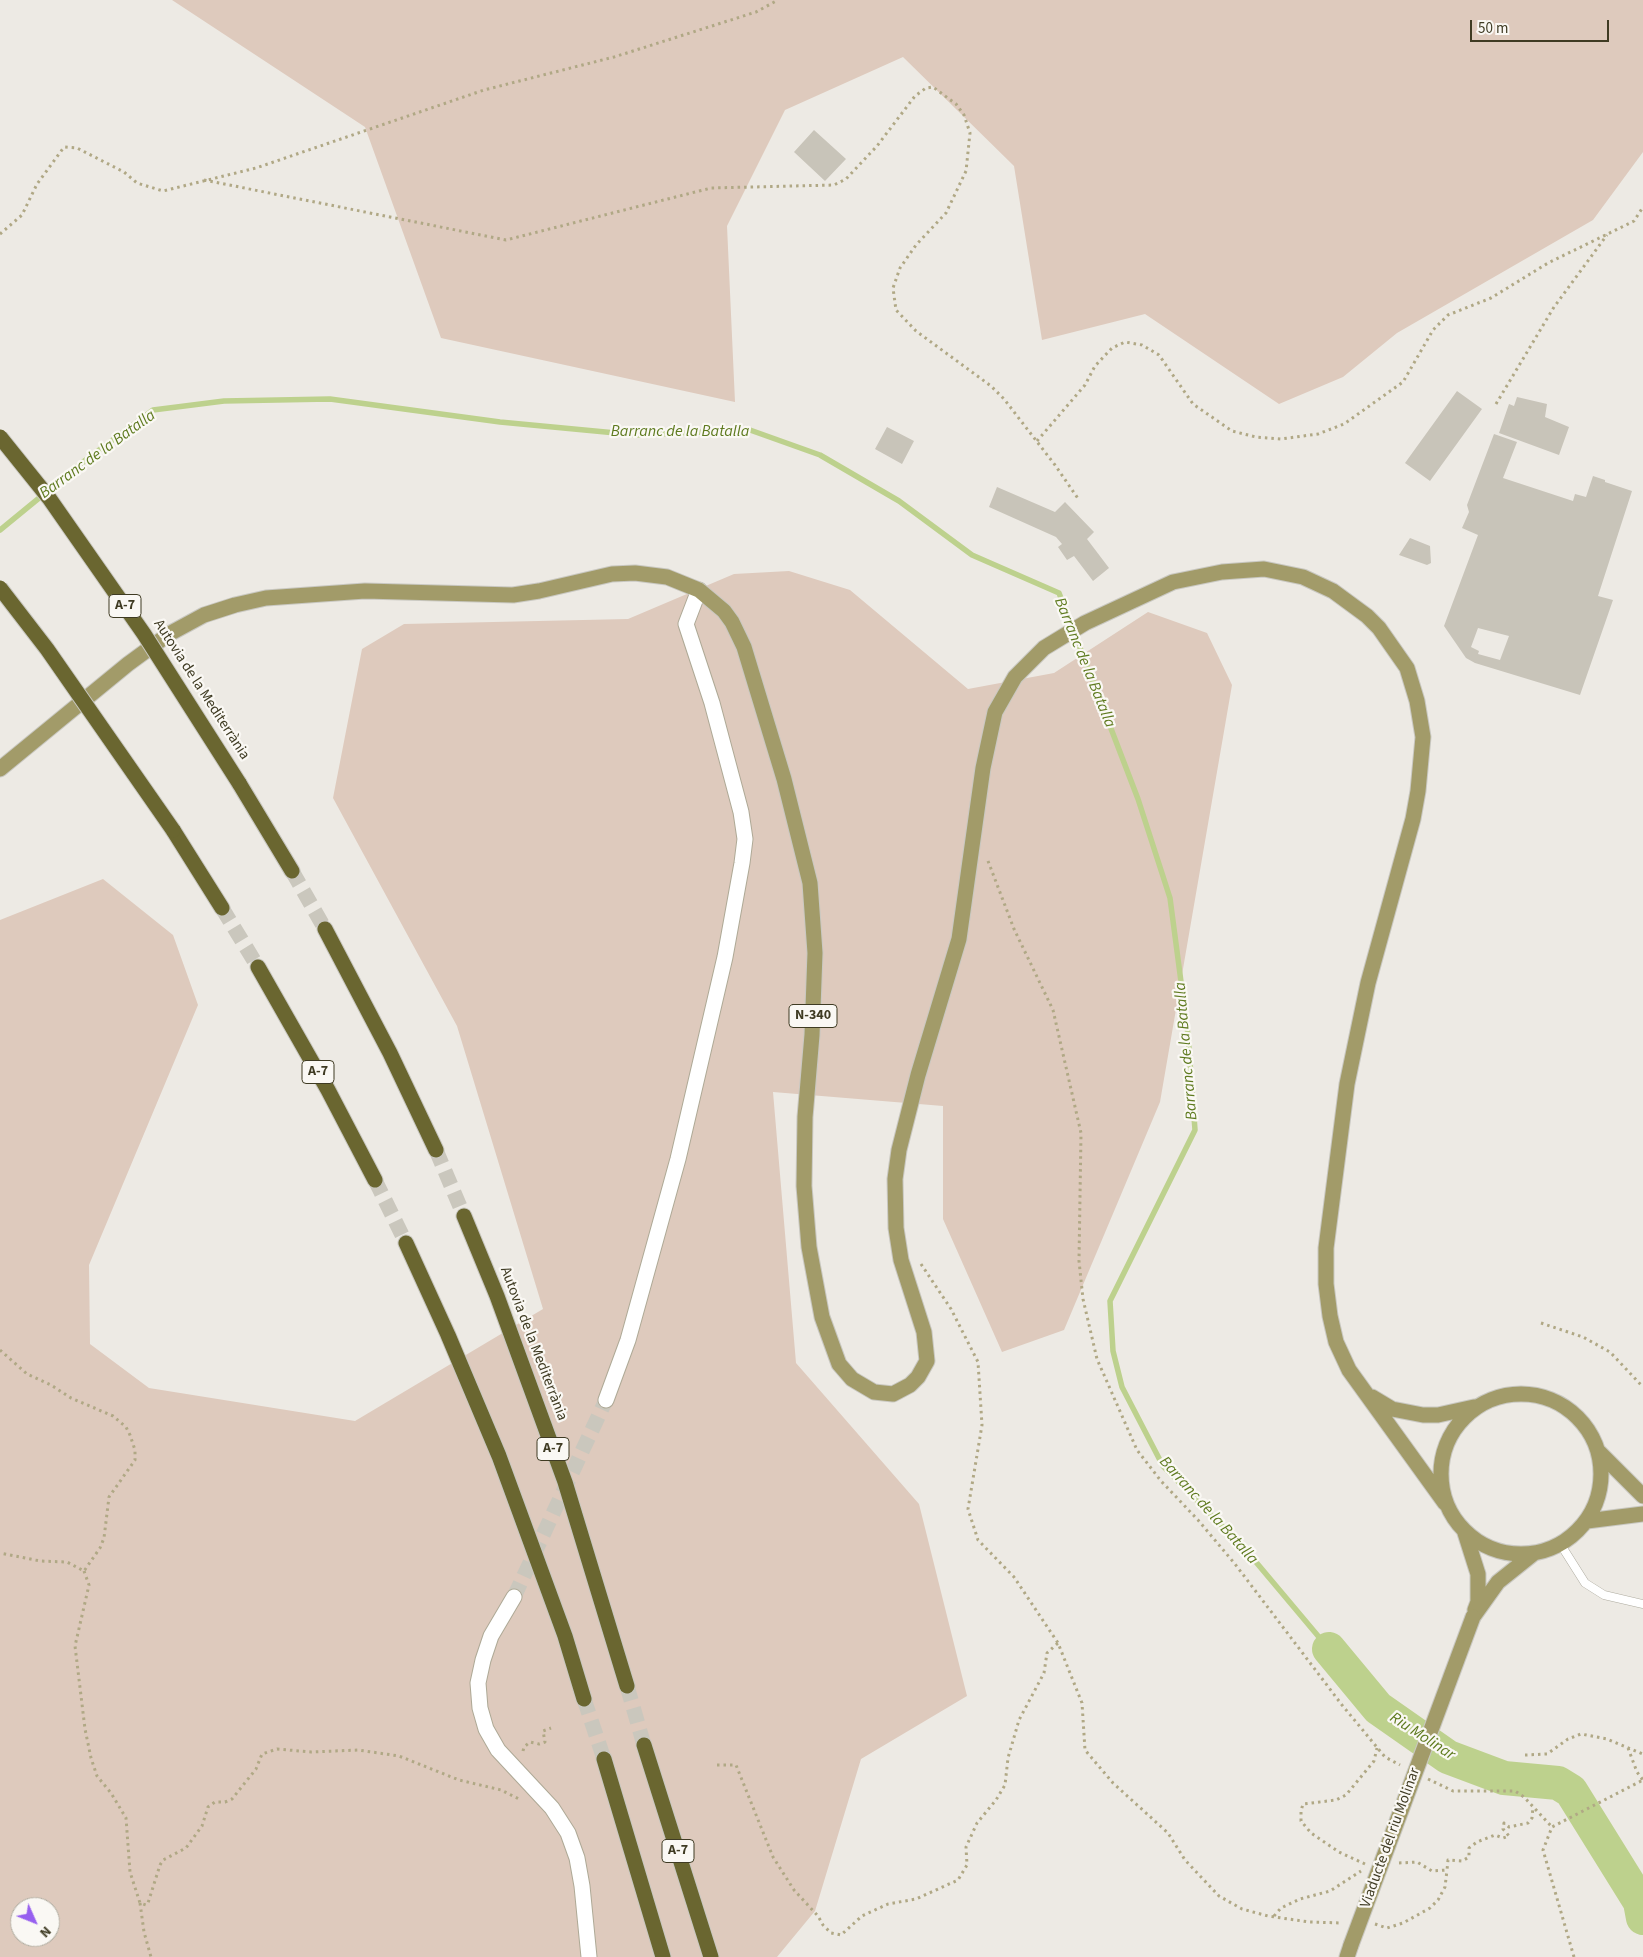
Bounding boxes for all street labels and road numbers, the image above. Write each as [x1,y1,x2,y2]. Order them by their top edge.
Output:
road number: A-7 [109,594,141,618]
street label: Autovia de la Mediterrània [149,617,253,763]
road number: N-340 [789,1004,837,1028]
road number: A-7 [302,1060,334,1084]
street label: Autovia de la Mediterrània [495,1265,571,1423]
road number: A-7 [537,1438,569,1460]
street label: Viaducte del riu Molinar [1357,1766,1425,1910]
road number: A-7 [662,1840,694,1862]

